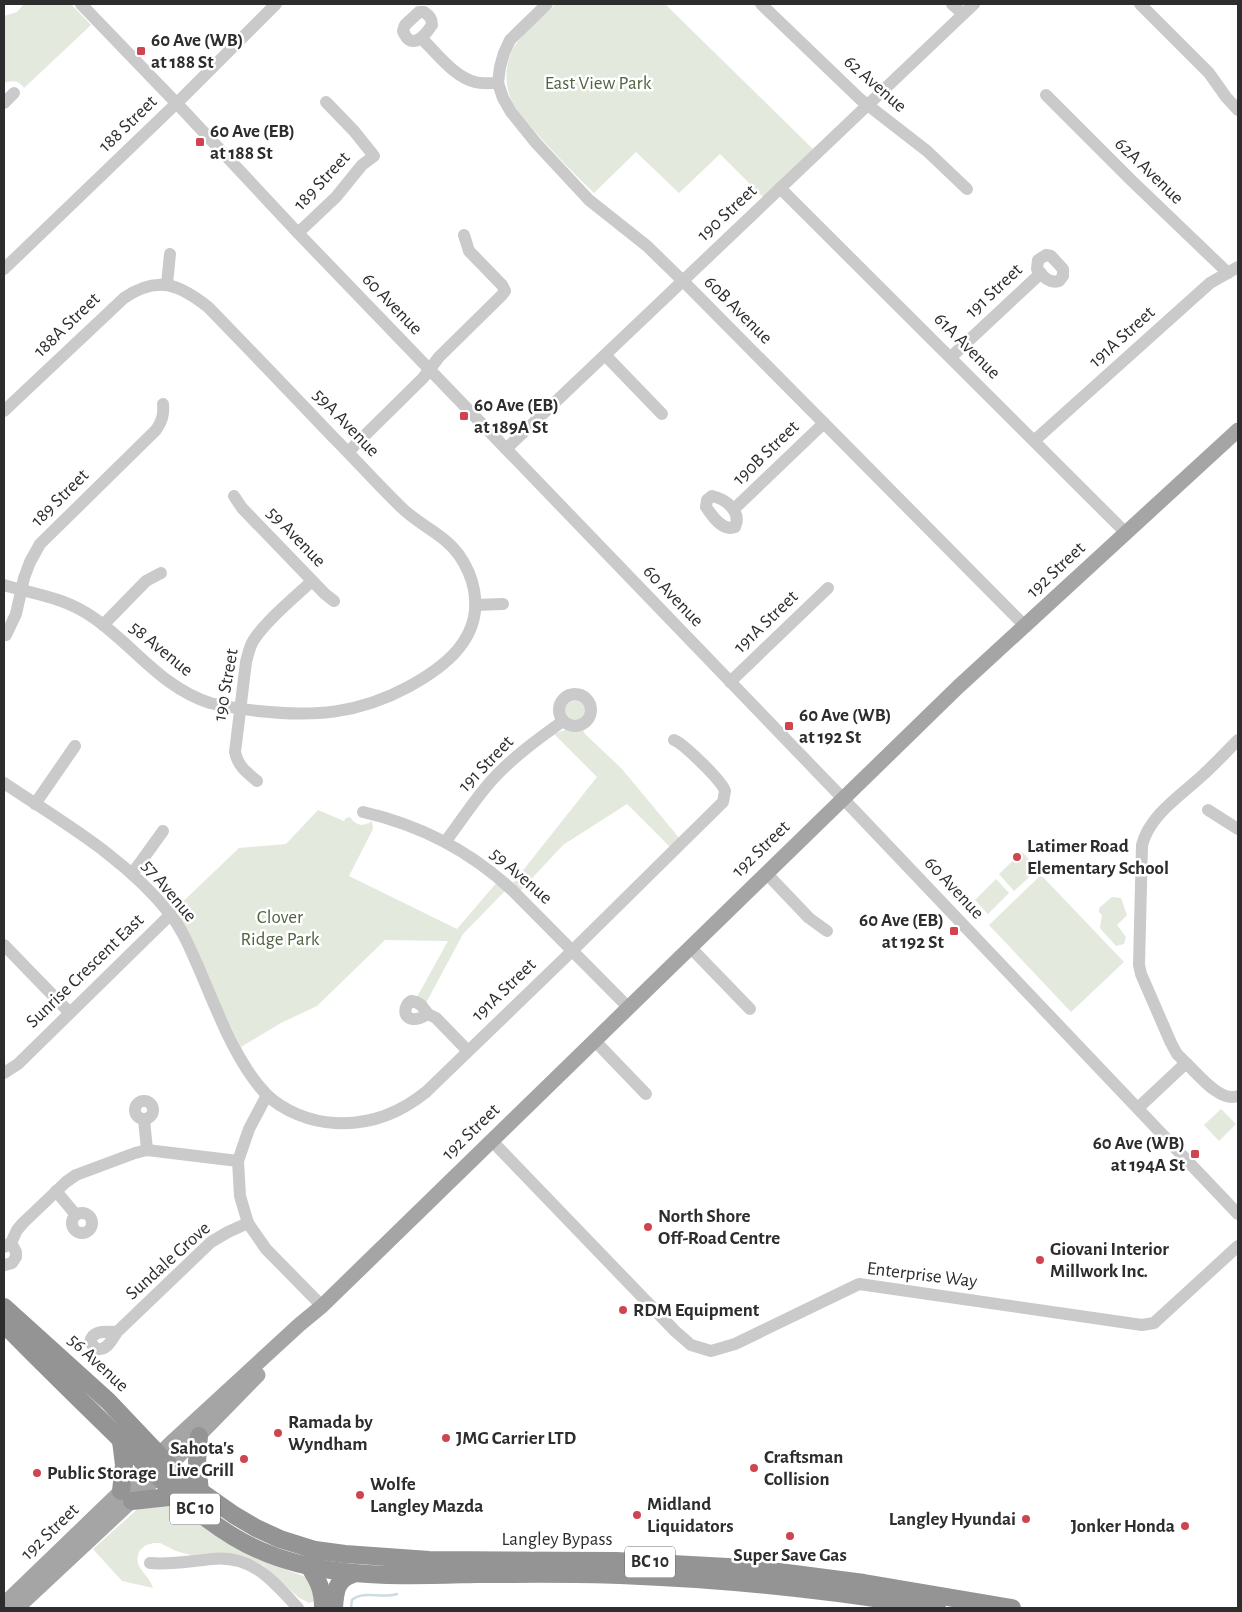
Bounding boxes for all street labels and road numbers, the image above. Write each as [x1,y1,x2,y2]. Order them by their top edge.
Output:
street label: 62 Avenue [840,52,910,116]
street label: 188 Street [95,92,161,156]
street label: 62A Avenue [1111,134,1187,208]
street label: 189 Street [290,148,354,214]
street label: 190 Street [694,181,760,245]
street label: 191 Street [962,260,1026,322]
street label: 60 Avenue [358,270,426,338]
street label: 60B Avenue [700,272,776,348]
street label: 188A Street [30,289,104,361]
street label: 191A Street [1086,303,1158,371]
street label: 61A Avenue [930,309,1004,383]
street label: 59A Avenue [309,385,383,461]
street label: 190B Street [729,417,803,489]
street label: 189 Street [28,466,92,530]
street label: 59 Avenue [263,503,329,571]
street label: 192 Street [1023,539,1089,601]
street label: 60 Avenue [639,562,707,630]
street label: 191A Street [730,587,802,657]
street label: 58 Avenue [126,618,196,680]
street label: 190 Street [210,647,242,723]
street label: 191 Street [455,732,517,796]
street label: 192 Street [729,817,793,881]
street label: 59 Avenue [486,844,556,908]
street label: 60 Avenue [921,853,987,923]
street label: 57 Avenue [138,856,200,926]
street label: Sunrise Crescent East [23,910,147,1032]
street label: 191A Street [468,955,540,1025]
street label: 192 Street [439,1100,503,1164]
street label: Sundale Grove [122,1218,214,1304]
street label: Enterprise Way [866,1259,978,1291]
street label: 56 Avenue [64,1330,132,1396]
road number: BC 10 [170,1494,220,1525]
street label: 192 Street [18,1500,82,1564]
street label: Langley Bypass [501,1530,613,1549]
road number: BC 10 [625,1546,675,1578]

